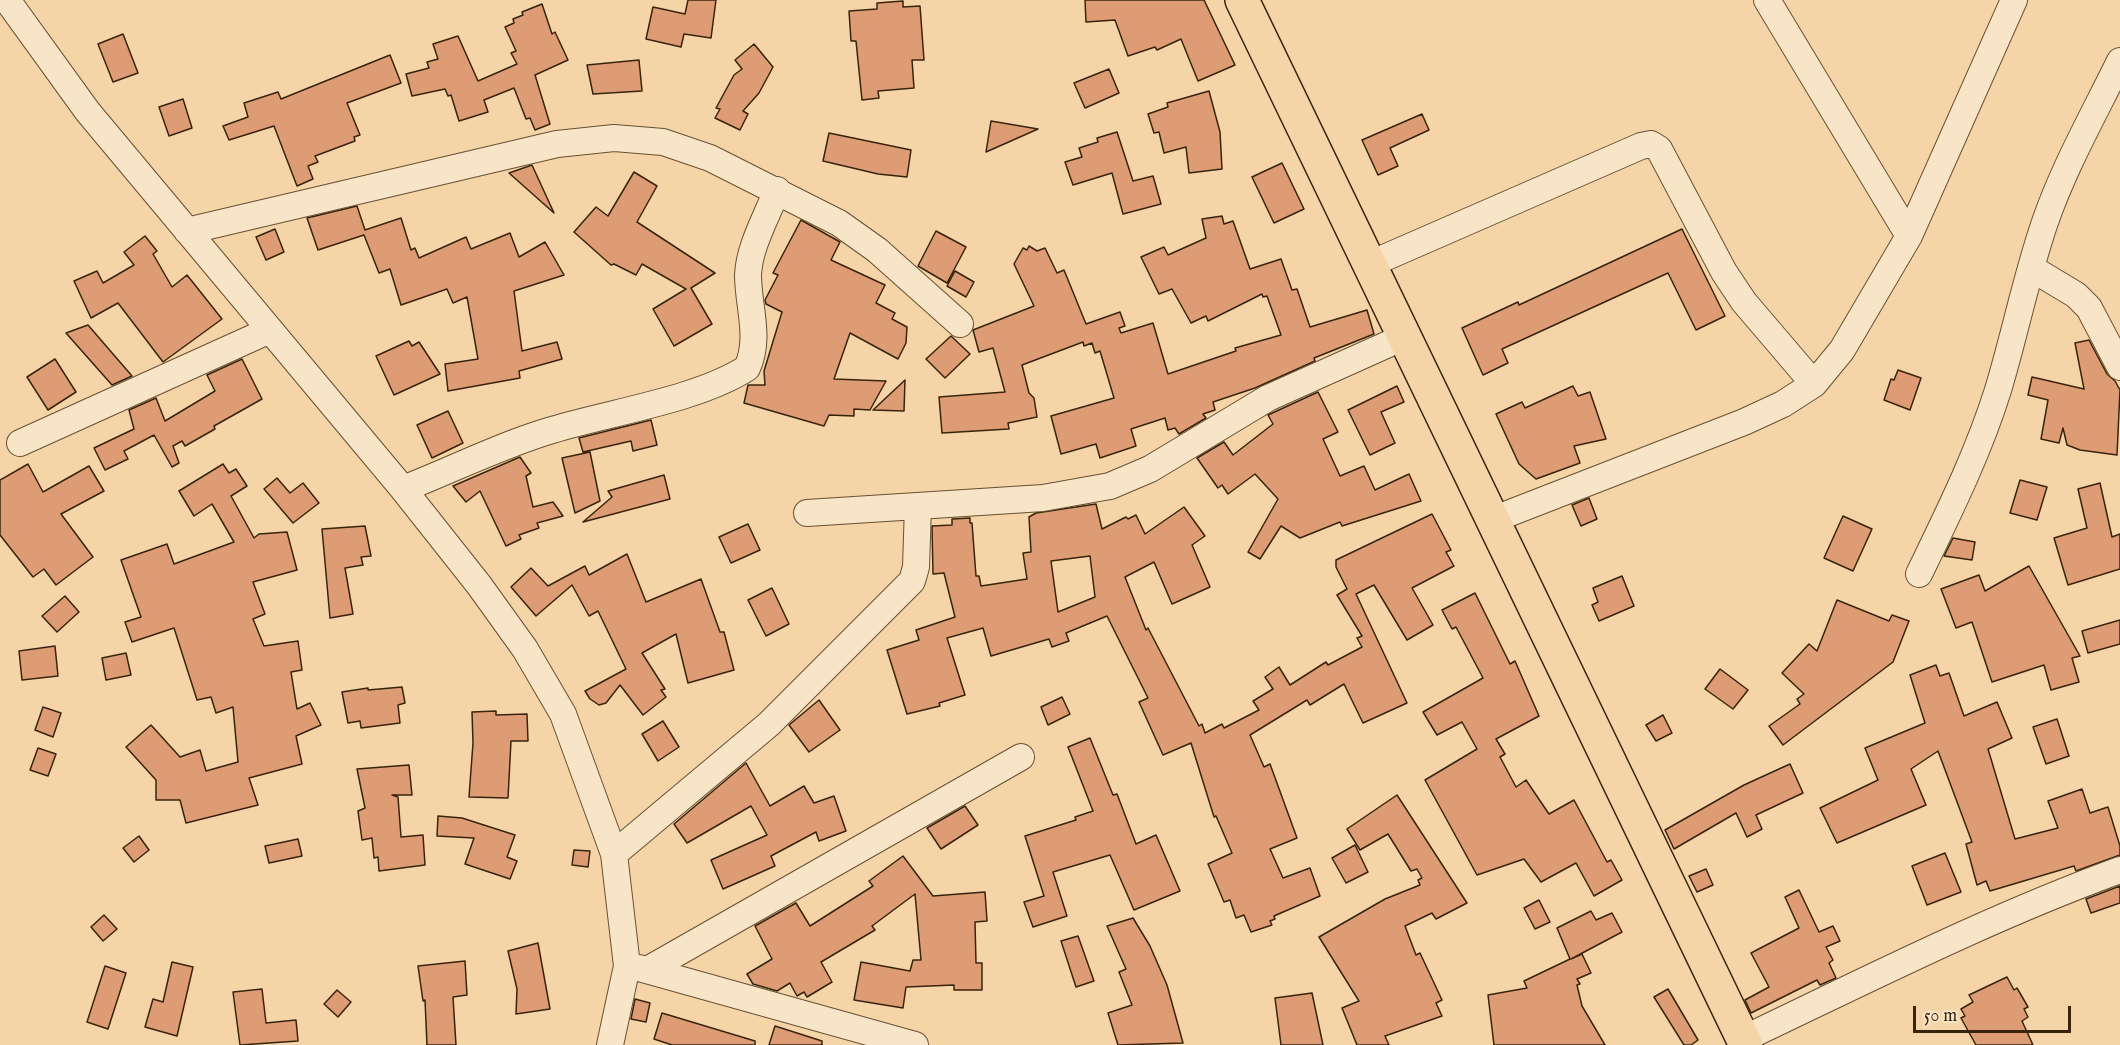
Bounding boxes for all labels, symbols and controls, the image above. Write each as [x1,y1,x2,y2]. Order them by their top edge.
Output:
scale bar [1916,994,2074,1032]
text: 50 m [1924,1005,1957,1028]

